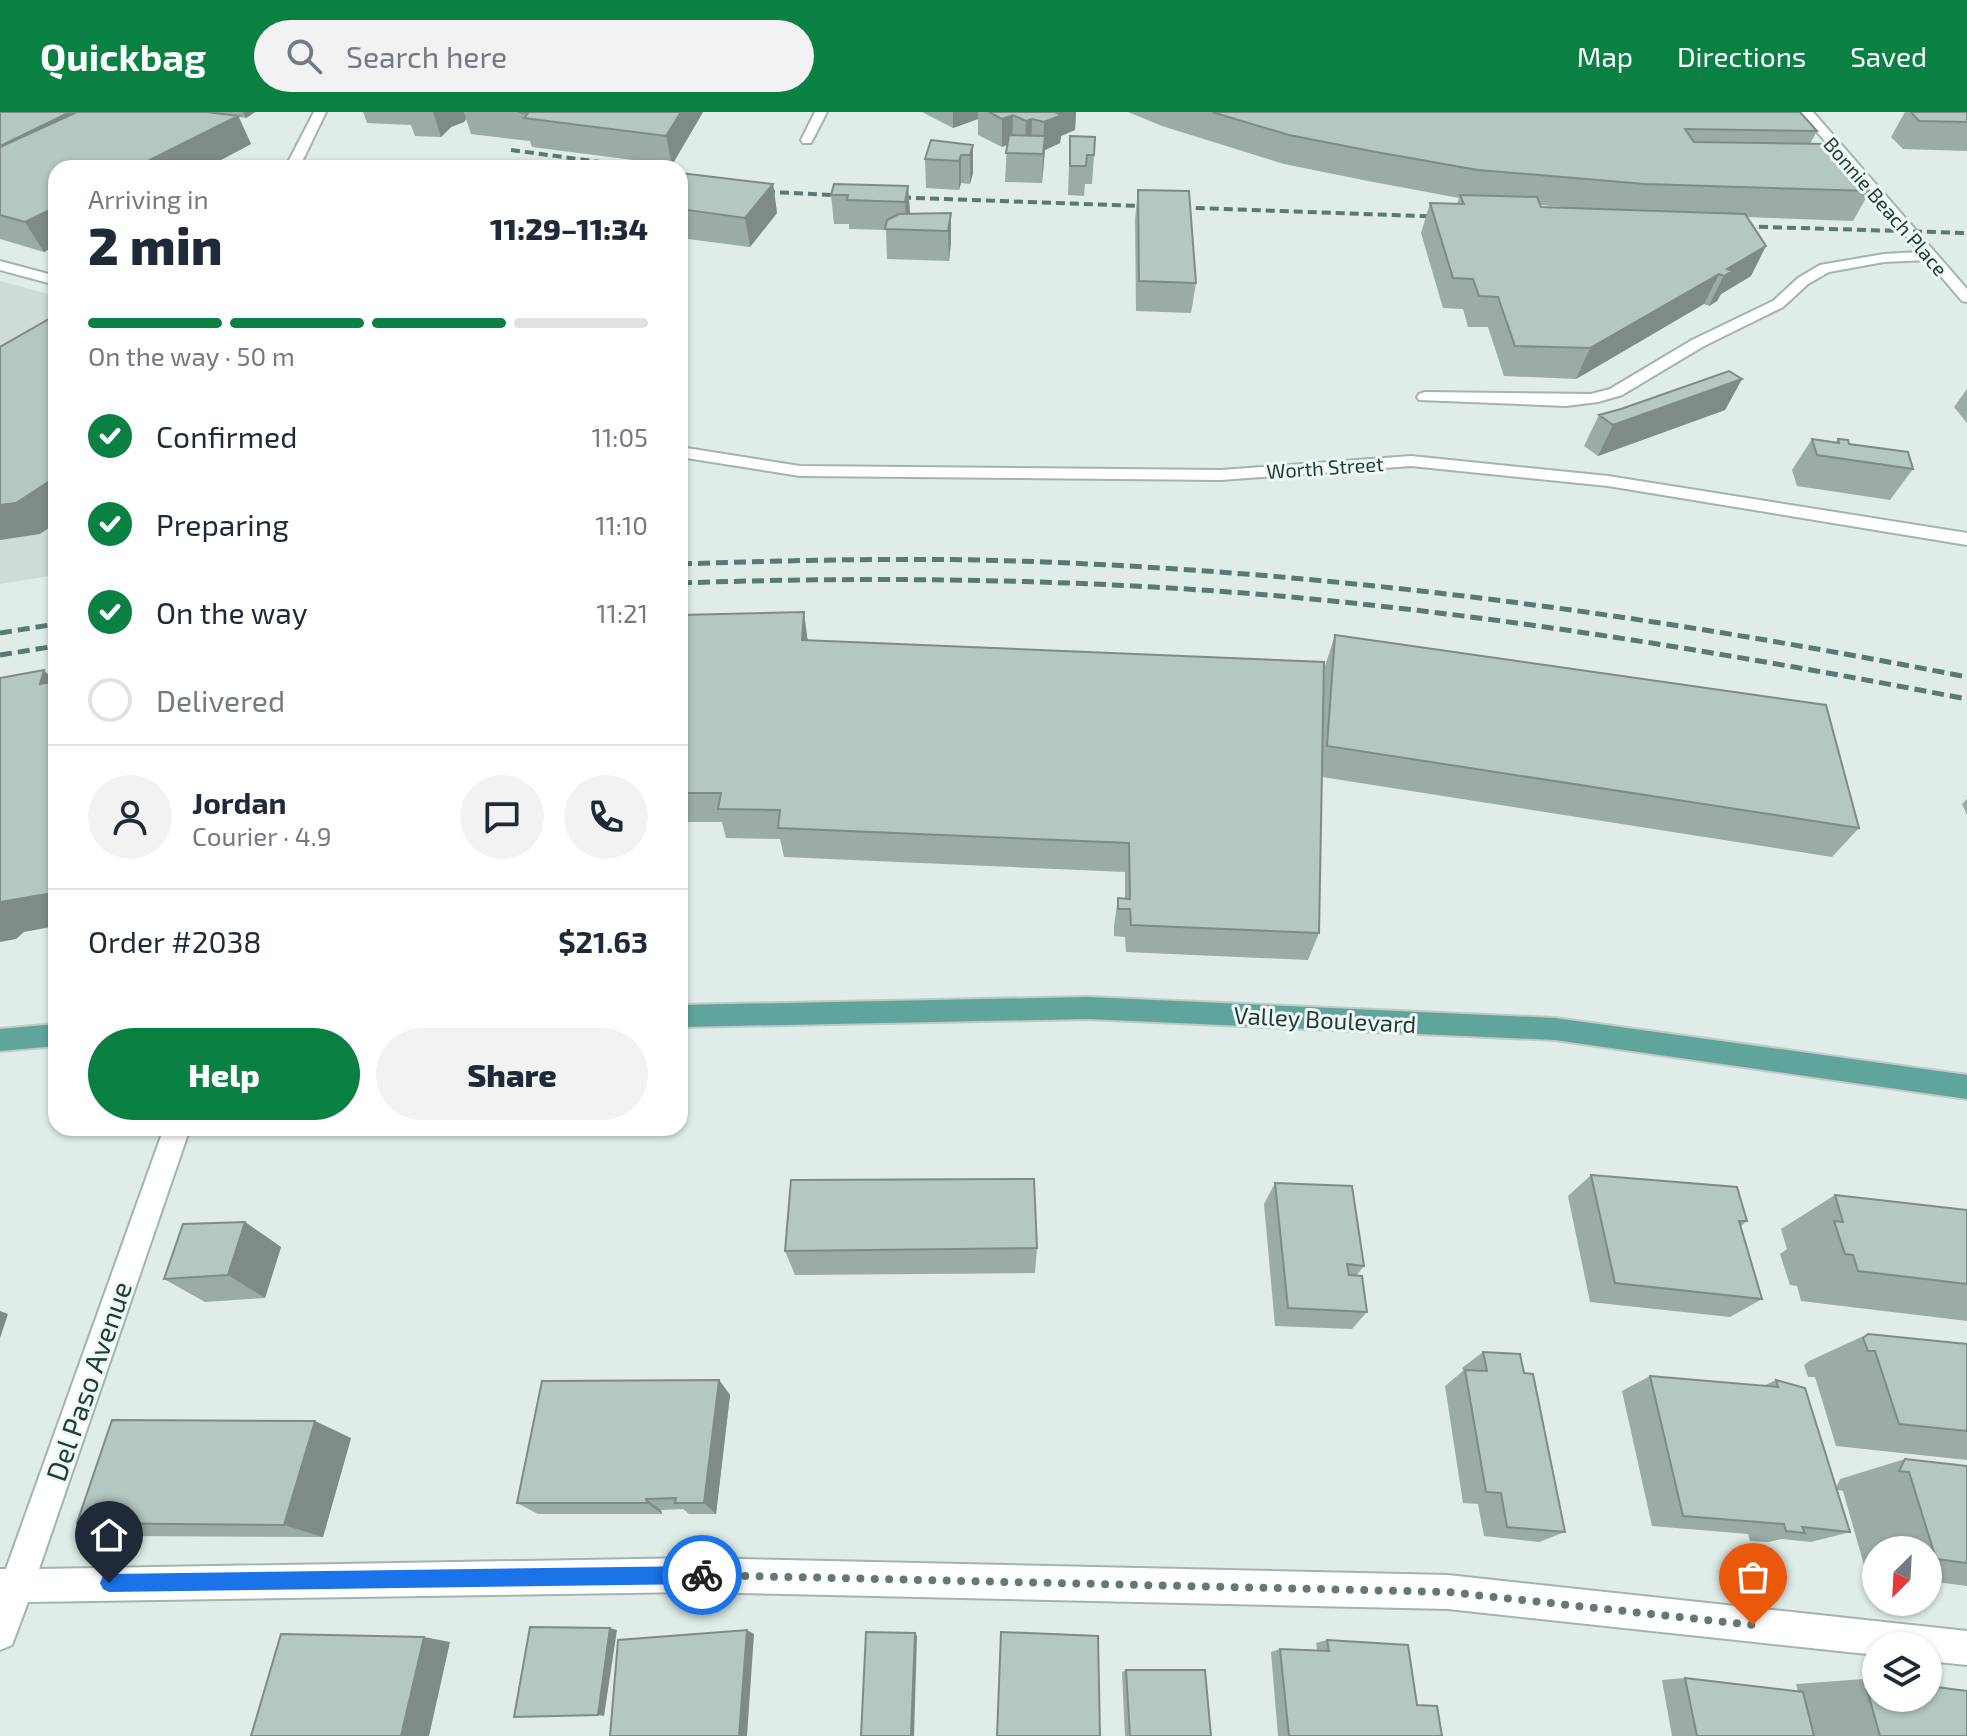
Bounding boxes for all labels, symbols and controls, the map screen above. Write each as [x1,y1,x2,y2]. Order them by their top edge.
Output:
search box [254,20,814,92]
text: Quickbag [40,33,206,79]
icon: search [282,34,326,78]
text: Search here [346,38,507,74]
text: Map [1577,39,1633,73]
text: Directions [1677,39,1806,73]
text: Saved [1850,39,1927,73]
street label: Bonnie Beach Place [1819,132,1953,280]
text: Arriving in [88,183,209,214]
text: 11:29–11:34 [490,210,648,246]
text: 2 min [88,213,223,275]
text: On the way · 50 m [88,340,295,371]
icon: check [88,414,132,458]
text: Confirmed [156,418,297,454]
text: 11:05 [592,421,648,452]
street label: Worth Street [1266,451,1385,483]
icon: check [88,502,132,546]
text: Preparing [156,506,289,542]
text: 11:10 [595,509,648,540]
icon: check [88,590,132,634]
text: On the way [156,594,308,630]
text: 11:21 [596,597,648,628]
text: Delivered [156,682,285,718]
button: person [88,775,172,859]
button: chat [460,775,544,859]
button: phone [564,775,648,859]
text: Jordan [192,784,287,820]
text: Courier · 4.9 [192,820,332,851]
text: Order #2038 [88,923,262,959]
text: $21.63 [558,923,648,959]
street label: Valley Boulevard [1233,1000,1417,1038]
button: Help [88,1028,360,1120]
button: Share [376,1028,648,1120]
street label: Del Paso Avenue [38,1277,138,1485]
pin [75,1501,143,1583]
icon: home [87,1513,131,1557]
courier [662,1535,742,1615]
north arrow [1862,1536,1942,1616]
map controls [1862,1536,1942,1712]
pin [1719,1543,1787,1625]
icon: bike [680,1553,724,1597]
icon: bag [1731,1555,1775,1599]
button: layers [1862,1632,1942,1712]

